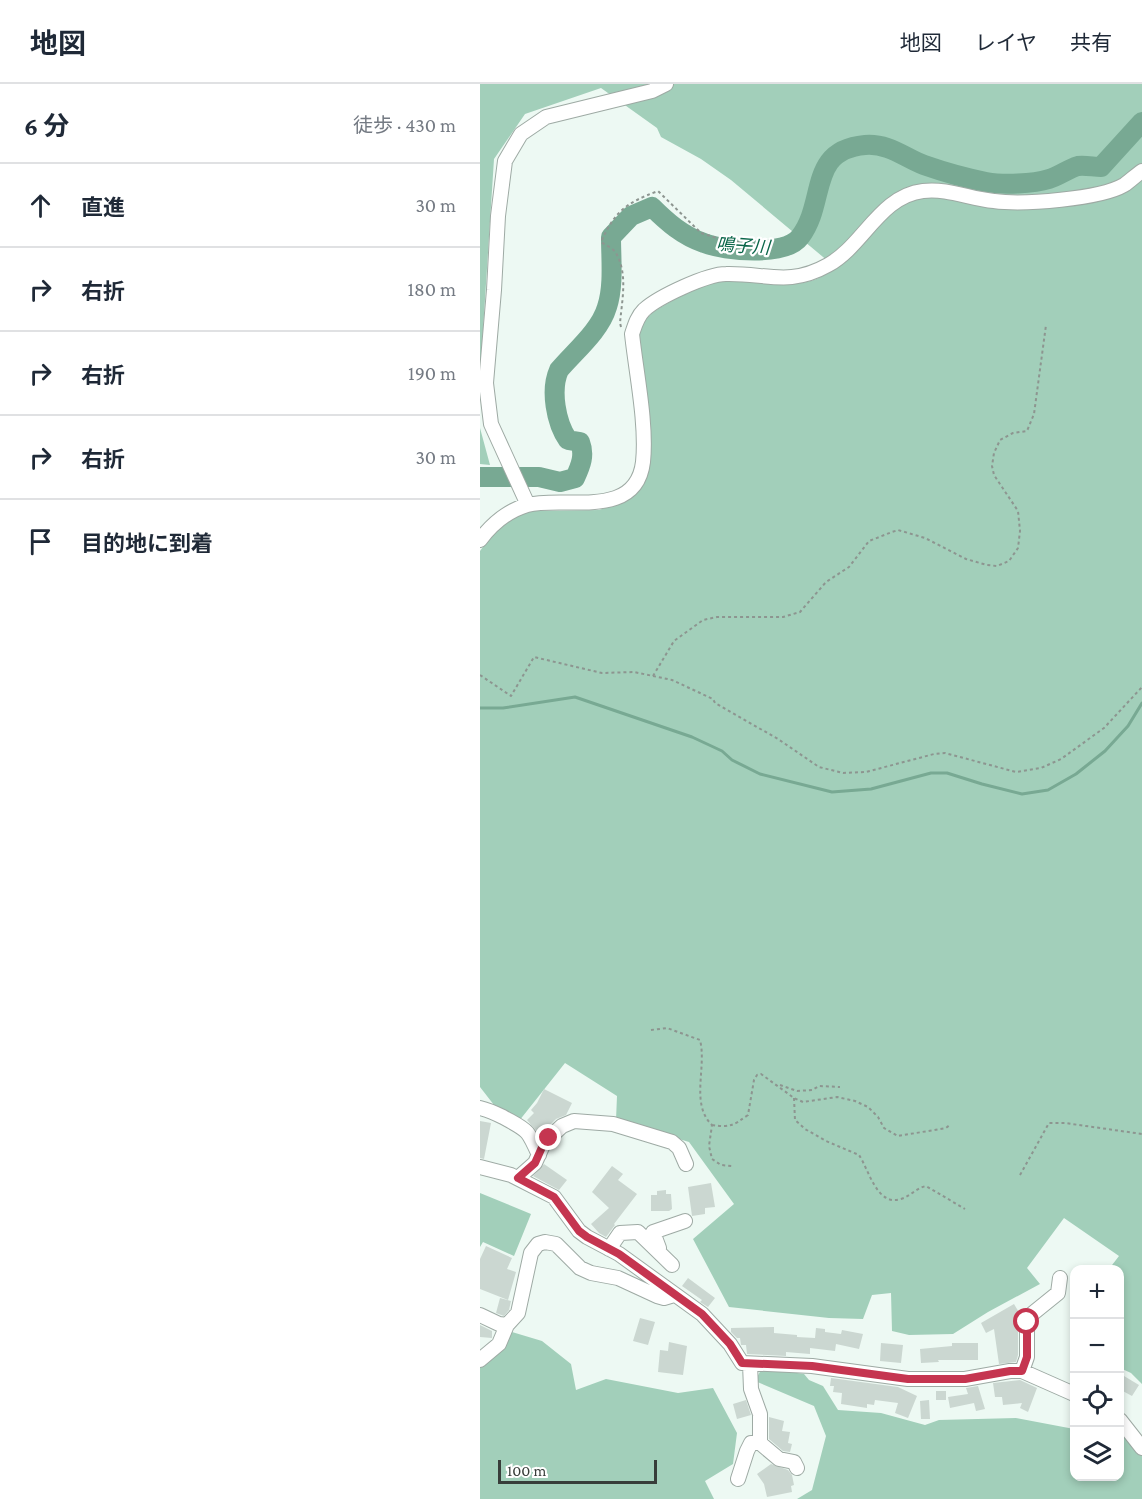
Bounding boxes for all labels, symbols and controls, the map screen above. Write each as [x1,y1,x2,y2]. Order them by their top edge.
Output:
text: 地図 [30,28,86,59]
text: 地図 [900,31,942,55]
text: レイヤ [975,31,1037,55]
text: 共有 [1070,31,1112,55]
text: 6 分 [24,112,69,141]
text: 徒歩 · 430 m [353,114,456,136]
icon: ahead [24,189,57,222]
text: 30 m [415,194,456,216]
text: 直進 [81,195,125,220]
water label: 鳴子川 [715,234,773,258]
icon: right [24,273,57,306]
text: 180 m [407,278,456,300]
text: 右折 [81,279,125,304]
icon: right [24,357,57,390]
text: 190 m [408,362,456,384]
text: 右折 [81,363,125,388]
icon: right [24,441,57,474]
text: 30 m [415,446,456,468]
text: 右折 [81,447,125,472]
icon: arrive [24,525,57,558]
text: 目的地に到着 [81,531,213,556]
route end [535,1124,561,1150]
map controls [1070,1265,1124,1481]
button: + [1070,1265,1124,1319]
route start [1013,1308,1039,1334]
button: − [1070,1319,1124,1373]
button: locate [1070,1373,1124,1427]
button: layers [1070,1427,1124,1481]
scale bar [498,1457,657,1484]
text: 100 m [507,1462,546,1479]

